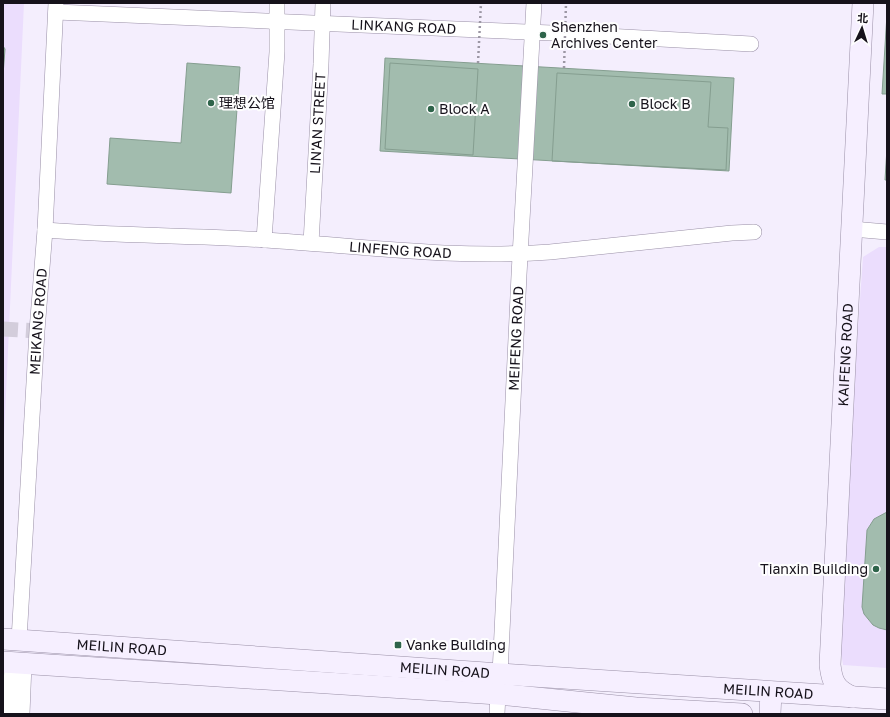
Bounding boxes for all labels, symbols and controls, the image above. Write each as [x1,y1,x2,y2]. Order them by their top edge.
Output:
north arrow [842,8,882,48]
text: 北 [857,11,869,24]
street label: LINKANG ROAD [351,16,457,37]
place label: Shenzhen Archives Center [551,18,658,51]
marker: Shenzhen Archives Center [538,30,548,40]
street label: LIN'AN STREET [306,72,329,174]
place label: 理想公馆 [219,94,275,111]
place label: Block B [640,95,691,112]
marker: 理想公馆 [206,98,216,108]
marker: Block B [627,99,637,109]
place label: Block A [439,100,490,117]
marker: Block A [426,104,436,114]
street label: LINFENG ROAD [348,237,452,261]
street label: MEIKANG ROAD [25,267,50,376]
street label: MEIFENG ROAD [505,286,526,391]
street label: KAIFENG ROAD [834,303,856,407]
place label: Tianxin Building [760,560,868,577]
marker: Tianxin Building [871,564,881,574]
street label: MEILIN ROAD [76,635,167,659]
place label: Vanke Building [406,636,506,653]
marker: Vanke Building [393,640,403,650]
street label: MEILIN ROAD [399,658,491,681]
street label: MEILIN ROAD [723,679,814,702]

